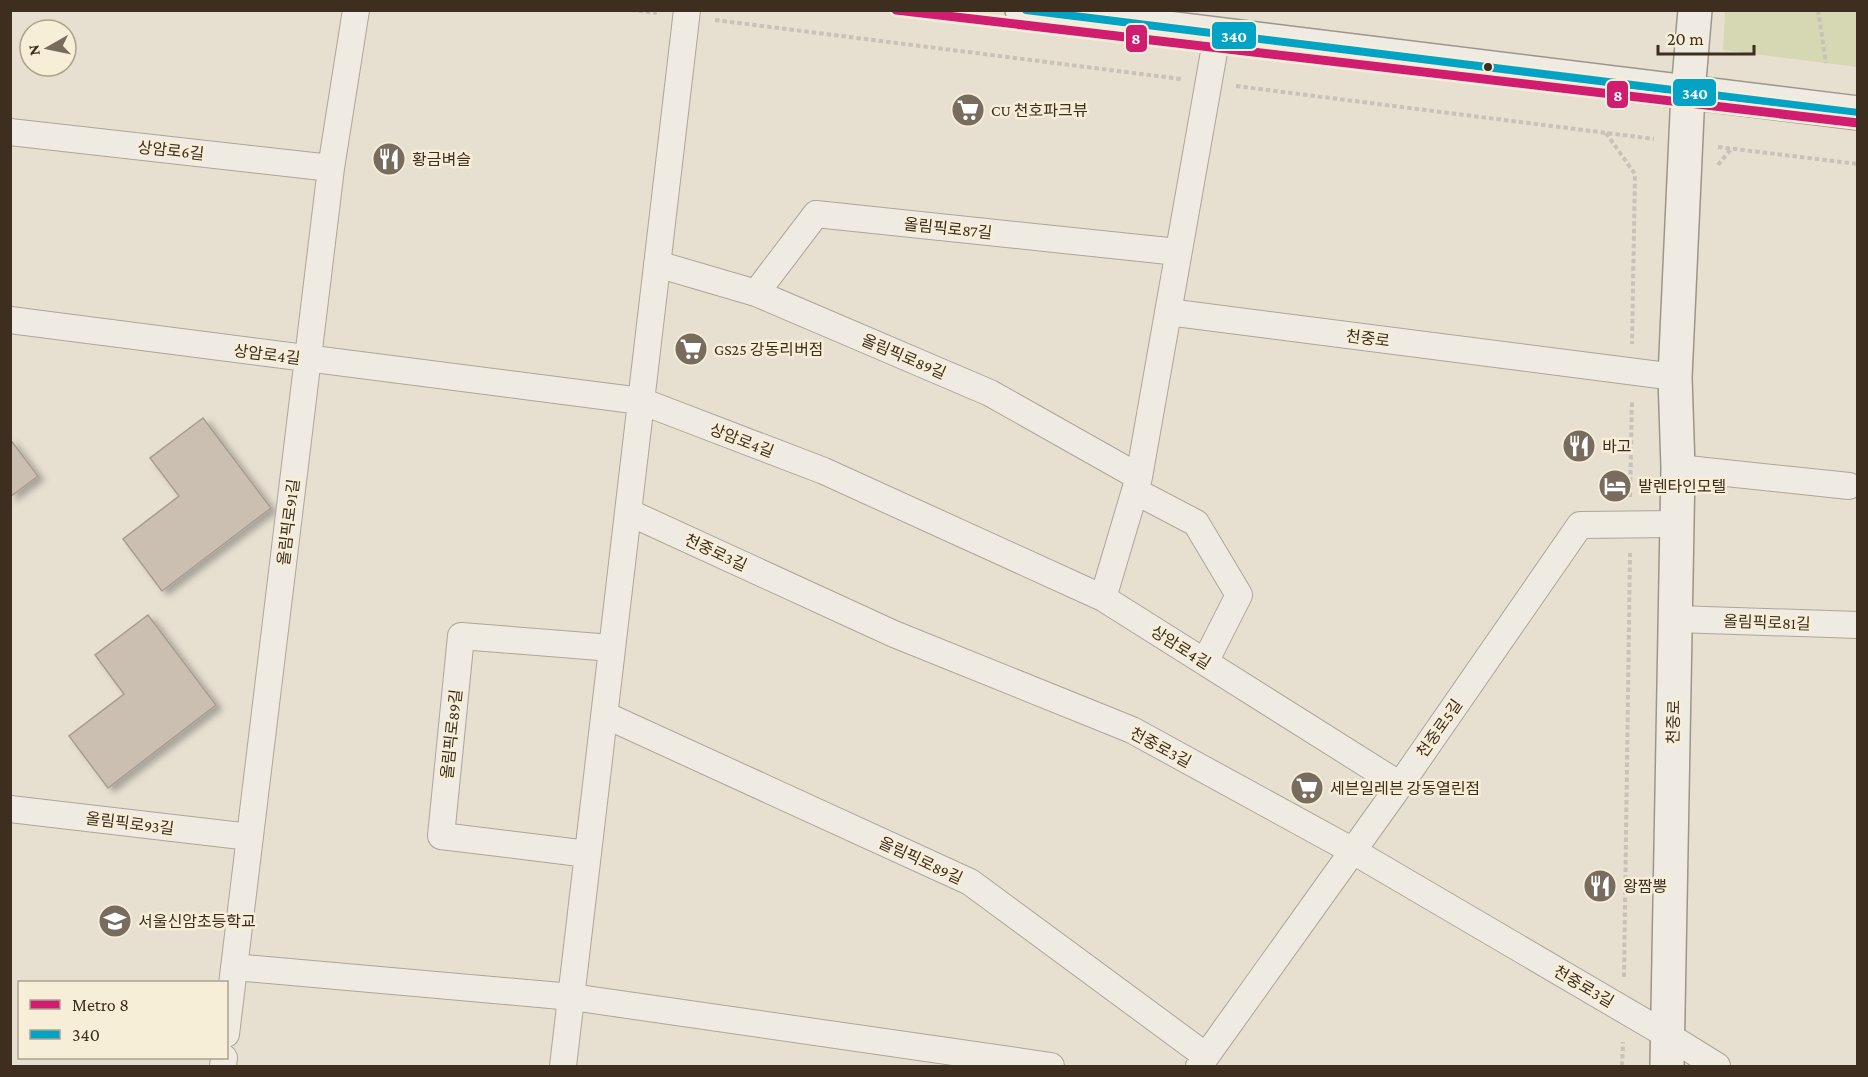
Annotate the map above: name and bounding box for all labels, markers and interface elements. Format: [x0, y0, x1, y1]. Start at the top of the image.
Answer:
north arrow [18, 18, 78, 78]
scale bar [1658, 18, 1754, 56]
line badge: 340 [1211, 21, 1257, 50]
line badge: 8 [1125, 24, 1148, 53]
text: 340 [1221, 28, 1247, 45]
text: 20 m [1667, 29, 1704, 49]
text: 8 [1131, 30, 1141, 47]
text: N [24, 43, 43, 57]
unlabelled marker [1482, 61, 1494, 73]
line badge: 340 [1672, 78, 1717, 107]
line badge: 8 [1606, 80, 1629, 109]
text: 340 [1682, 85, 1708, 102]
text: 8 [1613, 87, 1623, 104]
supermarket icon: CU 천호파크뷰 [950, 92, 986, 128]
place label: CU 천호파크뷰 [991, 102, 1088, 119]
street label: 상암로6길 [137, 139, 205, 162]
restaurant icon: 황금벼슬 [371, 141, 407, 177]
place label: 황금벼슬 [412, 151, 471, 168]
street label: 올림픽로87길 [903, 215, 993, 242]
street label: 천중로 [1345, 327, 1391, 350]
supermarket icon: GS25 강동리버점 [673, 331, 709, 367]
street label: 올림픽로89길 [859, 331, 949, 382]
place label: GS25 강동리버점 [714, 341, 823, 358]
street label: 상암로4길 [233, 342, 301, 367]
street label: 상암로4길 [707, 421, 776, 460]
restaurant icon: 바고 [1561, 428, 1597, 464]
place label: 바고 [1602, 438, 1631, 455]
hotel icon: 발렌타인모텔 [1597, 468, 1633, 504]
street label: 올림픽로91길 [275, 478, 302, 566]
place label: 발렌타인모텔 [1638, 478, 1726, 495]
street label: 천중로3길 [682, 531, 750, 574]
street label: 올림픽로81길 [1723, 612, 1811, 633]
street label: 상암로4길 [1148, 622, 1214, 672]
street label: 올림픽로89길 [438, 688, 465, 780]
street label: 천중로5길 [1413, 696, 1465, 760]
street label: 천중로 [1665, 700, 1682, 744]
street label: 천중로3길 [1127, 724, 1194, 771]
supermarket icon: 세븐일레븐 강동열린점 [1289, 770, 1325, 806]
place label: 세븐일레븐 강동열린점 [1330, 780, 1480, 797]
street label: 올림픽로93길 [85, 810, 175, 837]
street label: 올림픽로89길 [876, 834, 965, 887]
restaurant icon: 왕짬뽕 [1582, 868, 1618, 904]
place label: 왕짬뽕 [1623, 878, 1667, 895]
school or university icon: 서울신암초등학교 [97, 903, 133, 939]
place label: 서울신암초등학교 [138, 913, 256, 930]
street label: 천중로3길 [1551, 962, 1617, 1010]
legend [18, 981, 228, 1059]
text: Metro 8 [72, 995, 129, 1015]
text: 340 [72, 1025, 100, 1045]

